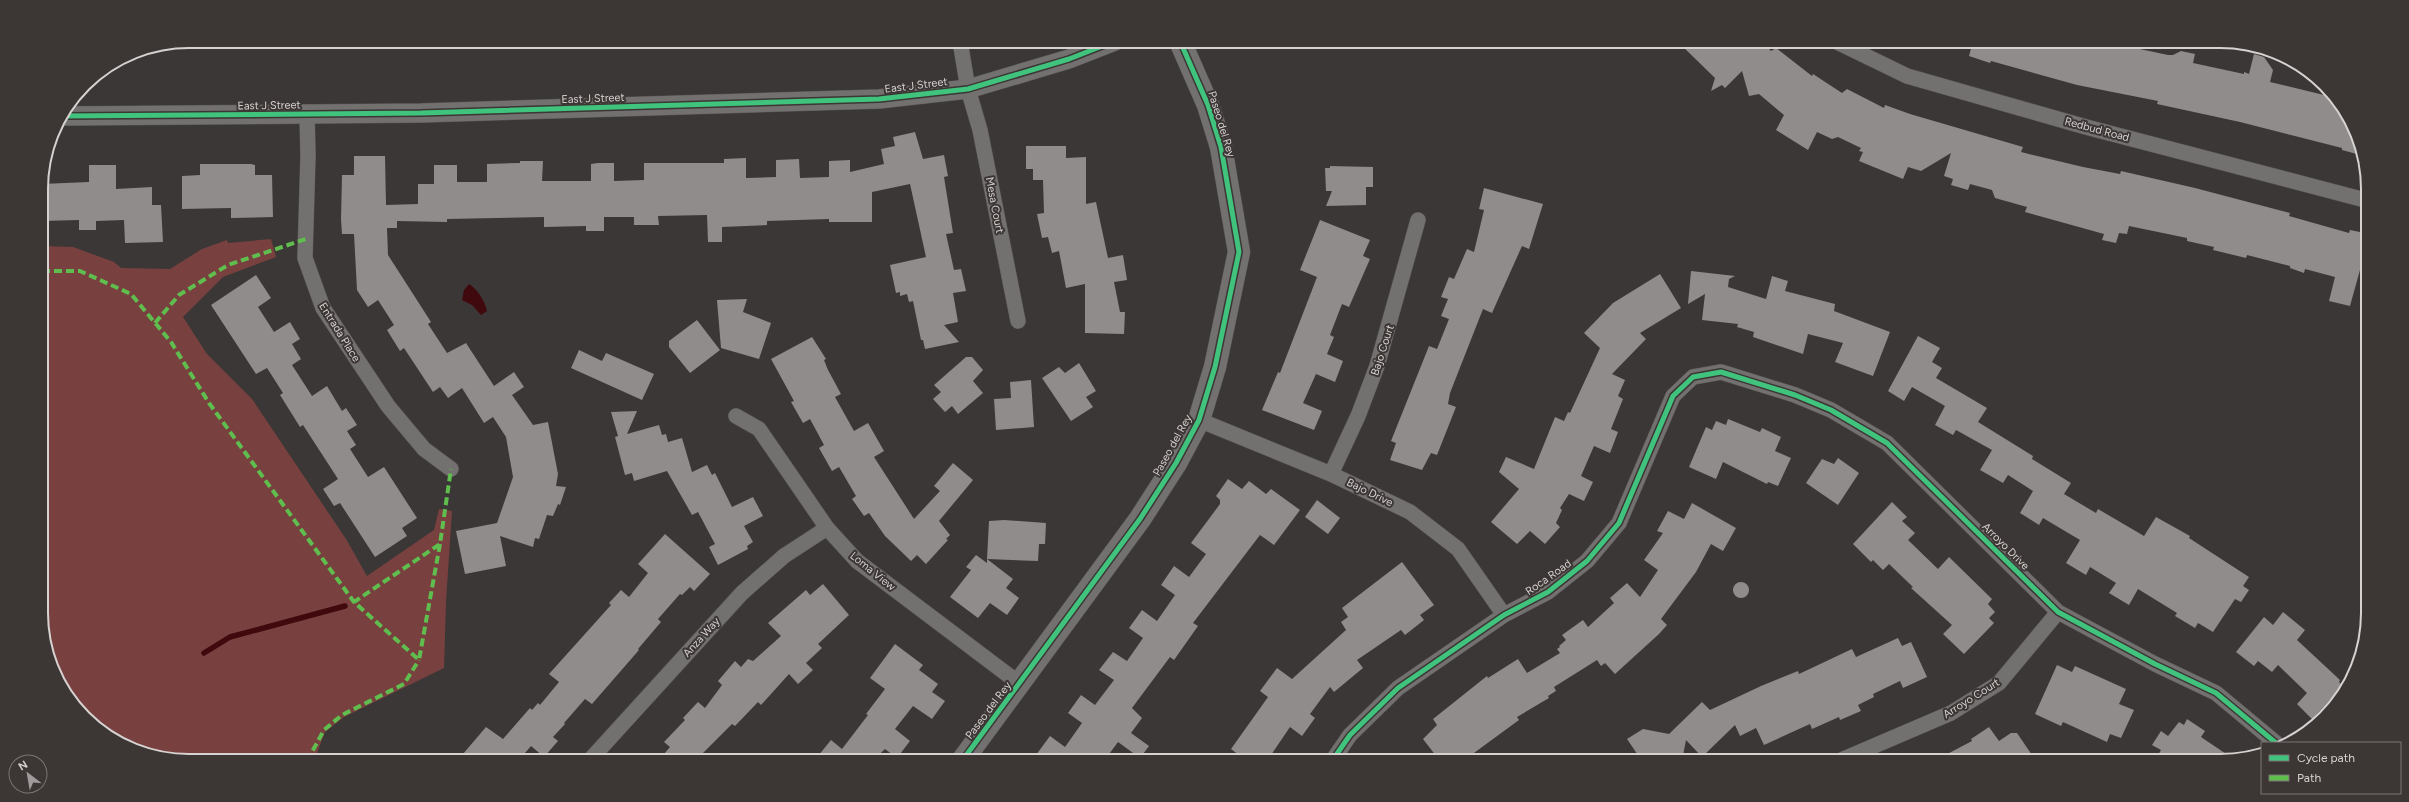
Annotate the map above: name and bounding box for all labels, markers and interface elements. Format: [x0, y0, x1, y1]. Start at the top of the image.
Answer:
street label: East J Street [884, 75, 948, 96]
street label: Paseo del Rey [1205, 90, 1238, 159]
street label: East J Street [561, 91, 625, 106]
street label: East J Street [237, 98, 301, 113]
street label: Redbud Road [2063, 115, 2131, 144]
street label: Mesa Court [983, 176, 1006, 234]
street label: Entrada Place [316, 300, 363, 364]
street label: Bajo Court [1368, 323, 1397, 377]
street label: Paseo del Rey [1150, 412, 1195, 478]
street label: Bajo Drive [1345, 476, 1395, 509]
street label: Arroyo Drive [1979, 520, 2032, 573]
street label: Loma View [847, 549, 898, 594]
street label: Roca Road [1523, 557, 1574, 598]
street label: Anza Way [680, 615, 723, 660]
street label: Arroyo Court [1941, 676, 2002, 721]
street label: Paseo del Rey [963, 679, 1014, 741]
legend [2261, 742, 2401, 794]
text: Cycle path [2297, 751, 2355, 765]
north arrow [8, 754, 48, 794]
text: N [16, 758, 30, 774]
text: Path [2297, 771, 2321, 785]

